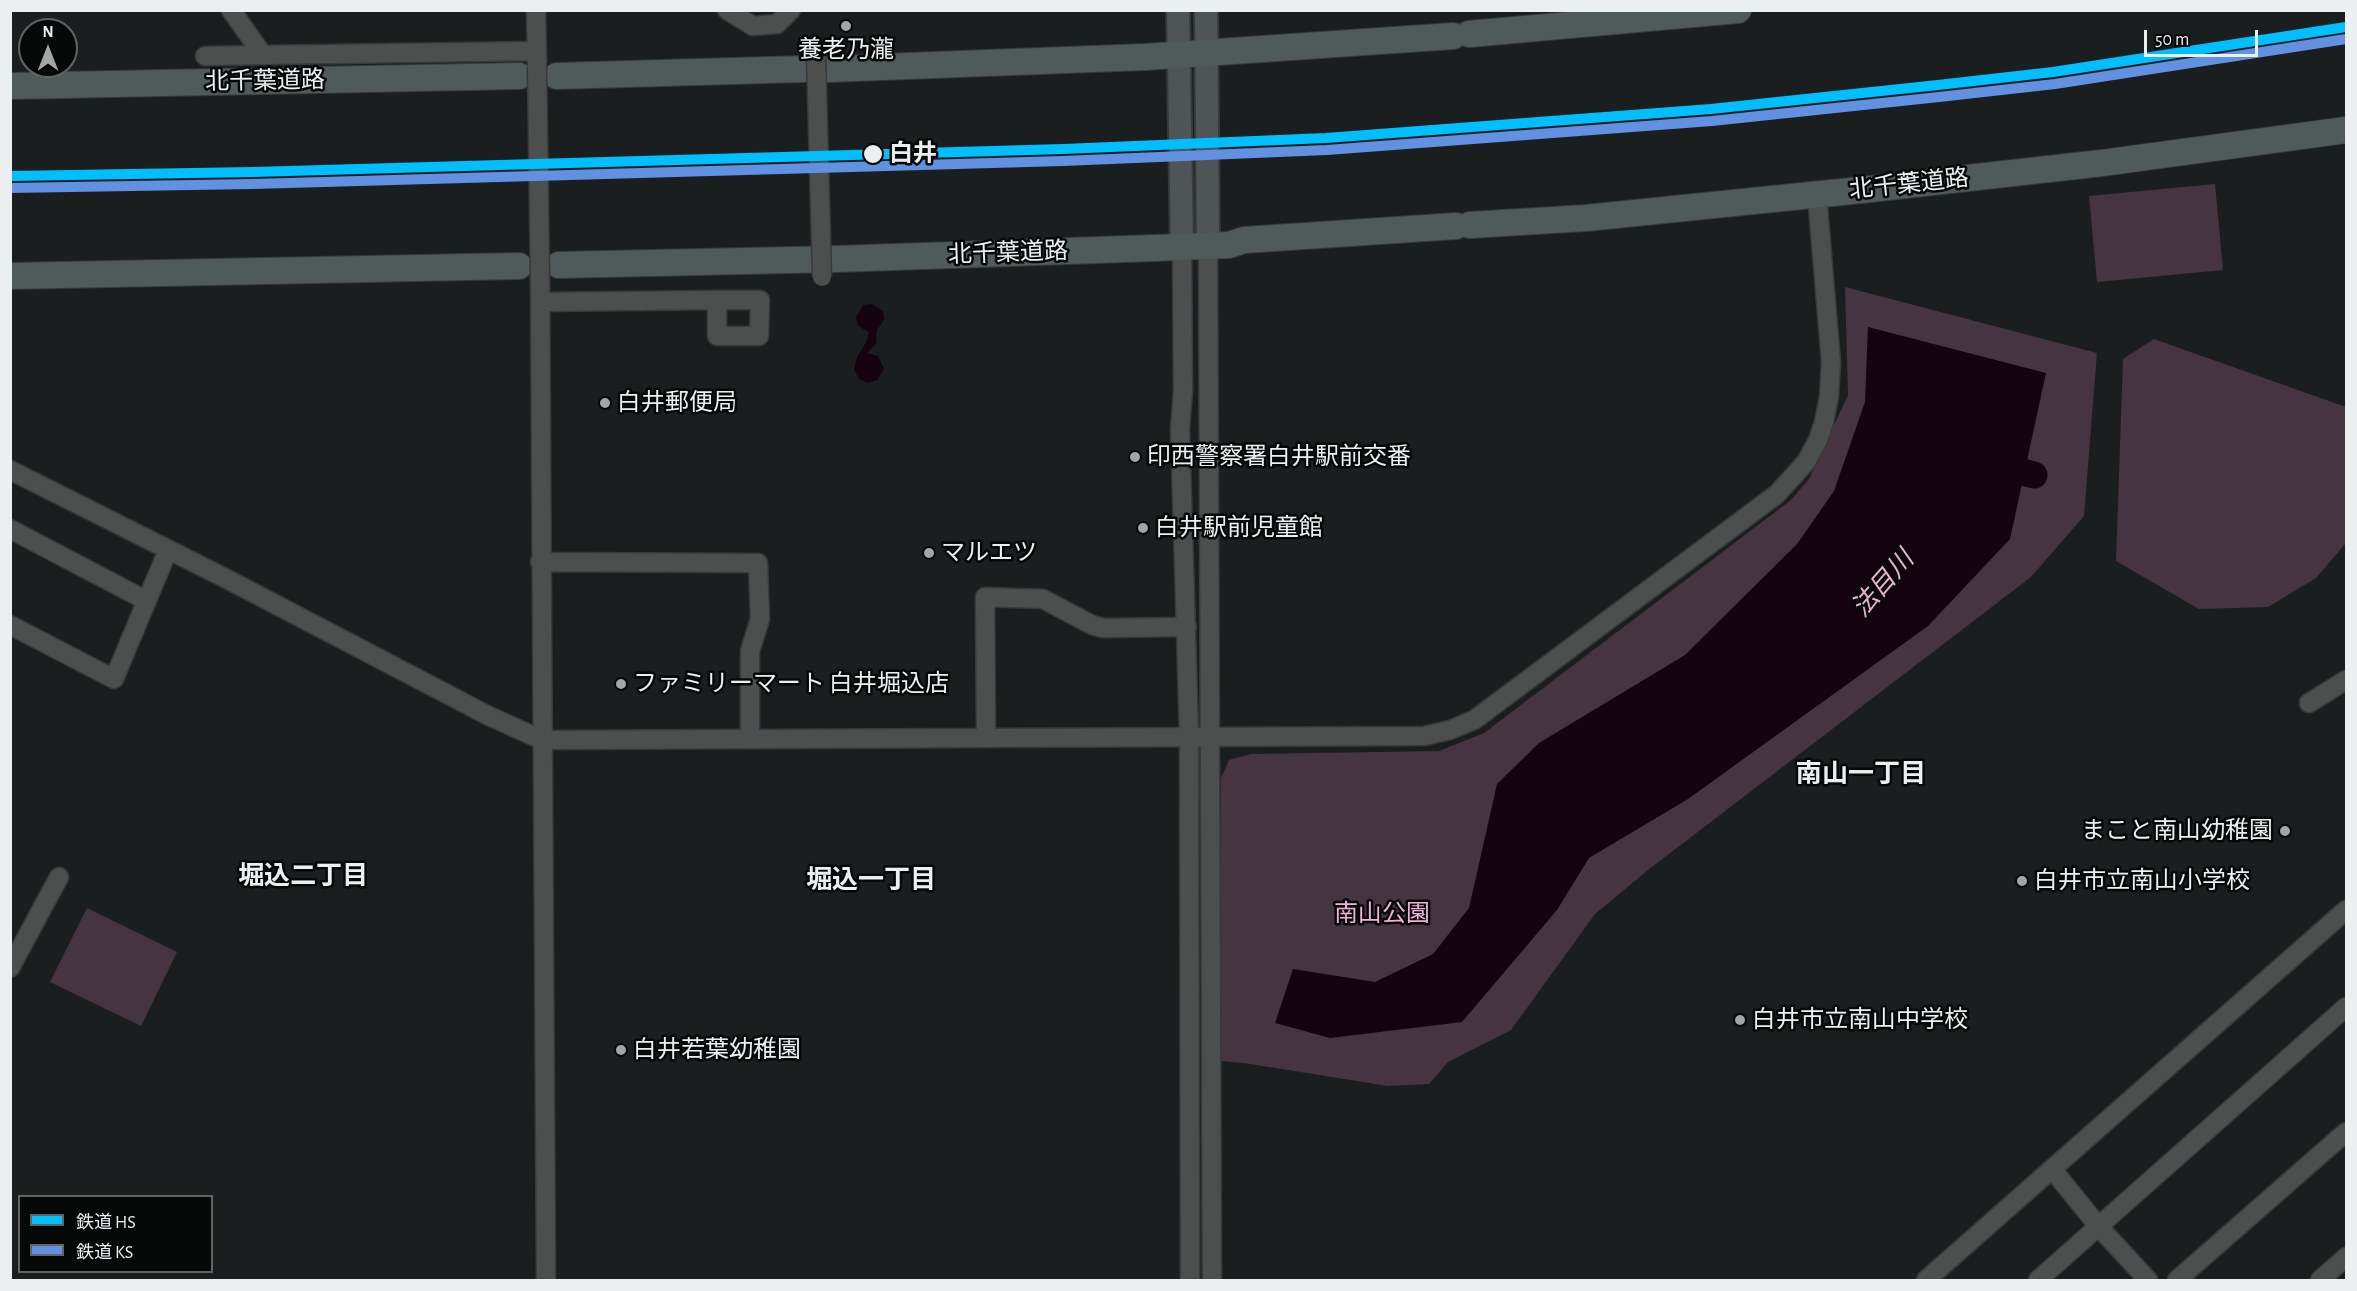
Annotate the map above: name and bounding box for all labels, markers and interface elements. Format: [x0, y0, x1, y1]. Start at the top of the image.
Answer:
north arrow [18, 18, 78, 78]
scale bar [2147, 18, 2261, 56]
marker: 養老乃瀧 [839, 19, 853, 33]
text: N [42, 24, 54, 40]
text: 50 m [2155, 31, 2189, 49]
place label: 養老乃瀧 [798, 36, 894, 64]
street label: 北千葉道路 [205, 66, 325, 96]
place label: 白井 [889, 140, 937, 168]
marker: 白井 [862, 143, 884, 165]
street label: 北千葉道路 [1848, 163, 1970, 205]
street label: 北千葉道路 [948, 237, 1068, 269]
place label: 白井郵便局 [617, 389, 737, 417]
marker: 白井郵便局 [598, 396, 612, 410]
place label: 印西警察署白井駅前交番 [1147, 443, 1411, 471]
marker: 印西警察署白井駅前交番 [1128, 450, 1142, 464]
place label: 白井駅前児童館 [1155, 514, 1323, 542]
marker: 白井駅前児童館 [1136, 521, 1150, 535]
place label: マルエツ [941, 539, 1037, 567]
water label: 法目川 [1846, 544, 1920, 624]
marker: マルエツ [922, 546, 936, 560]
place label: ファミリーマート 白井堀込店 [633, 670, 949, 698]
marker: ファミリーマート 白井堀込店 [614, 677, 628, 691]
district label: 南山一丁目 [1796, 758, 1926, 790]
place label: まこと南山幼稚園 [2081, 817, 2273, 845]
marker: まこと南山幼稚園 [2278, 824, 2292, 838]
district label: 堀込二丁目 [238, 860, 368, 892]
district label: 堀込一丁目 [806, 864, 936, 896]
place label: 白井市立南山小学校 [2034, 867, 2250, 895]
marker: 白井市立南山小学校 [2015, 874, 2029, 888]
park label: 南山公園 [1334, 900, 1430, 928]
place label: 白井市立南山中学校 [1752, 1006, 1968, 1034]
marker: 白井市立南山中学校 [1733, 1013, 1747, 1027]
place label: 白井若葉幼稚園 [633, 1036, 801, 1064]
marker: 白井若葉幼稚園 [614, 1043, 628, 1057]
legend [18, 1195, 213, 1273]
text: 鉄道 HS [76, 1214, 136, 1232]
text: 鉄道 KS [76, 1244, 133, 1262]

